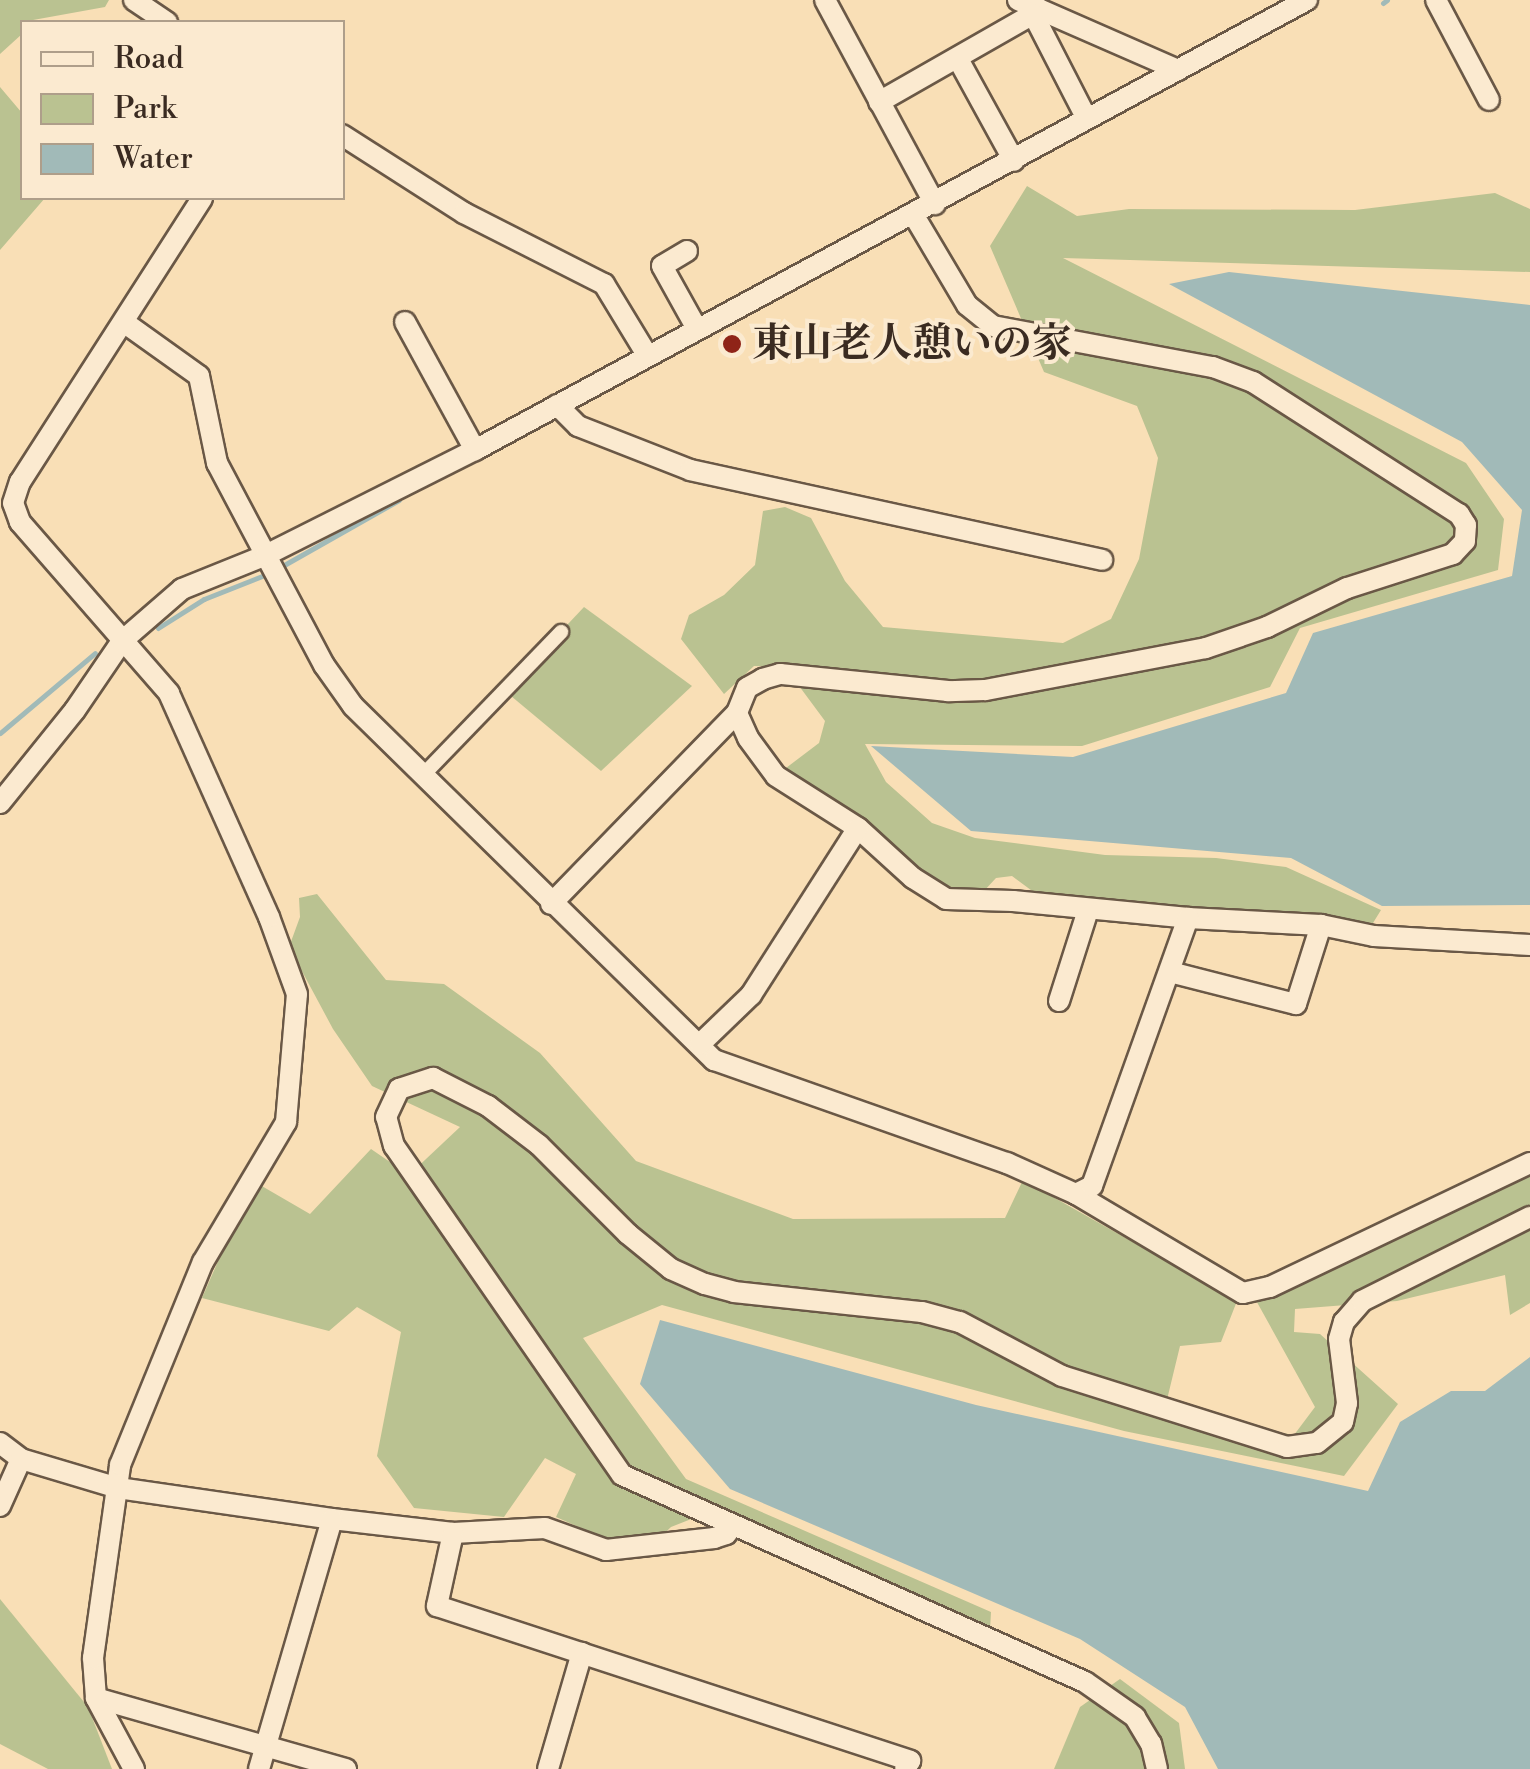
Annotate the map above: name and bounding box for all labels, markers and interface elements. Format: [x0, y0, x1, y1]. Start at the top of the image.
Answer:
legend [20, 20, 345, 200]
text: Road [114, 40, 184, 78]
text: Park [114, 90, 176, 128]
text: Water [114, 140, 193, 178]
place label: 東山老人憩いの家 [752, 320, 1072, 368]
marker: 東山老人憩いの家 [721, 333, 743, 355]

